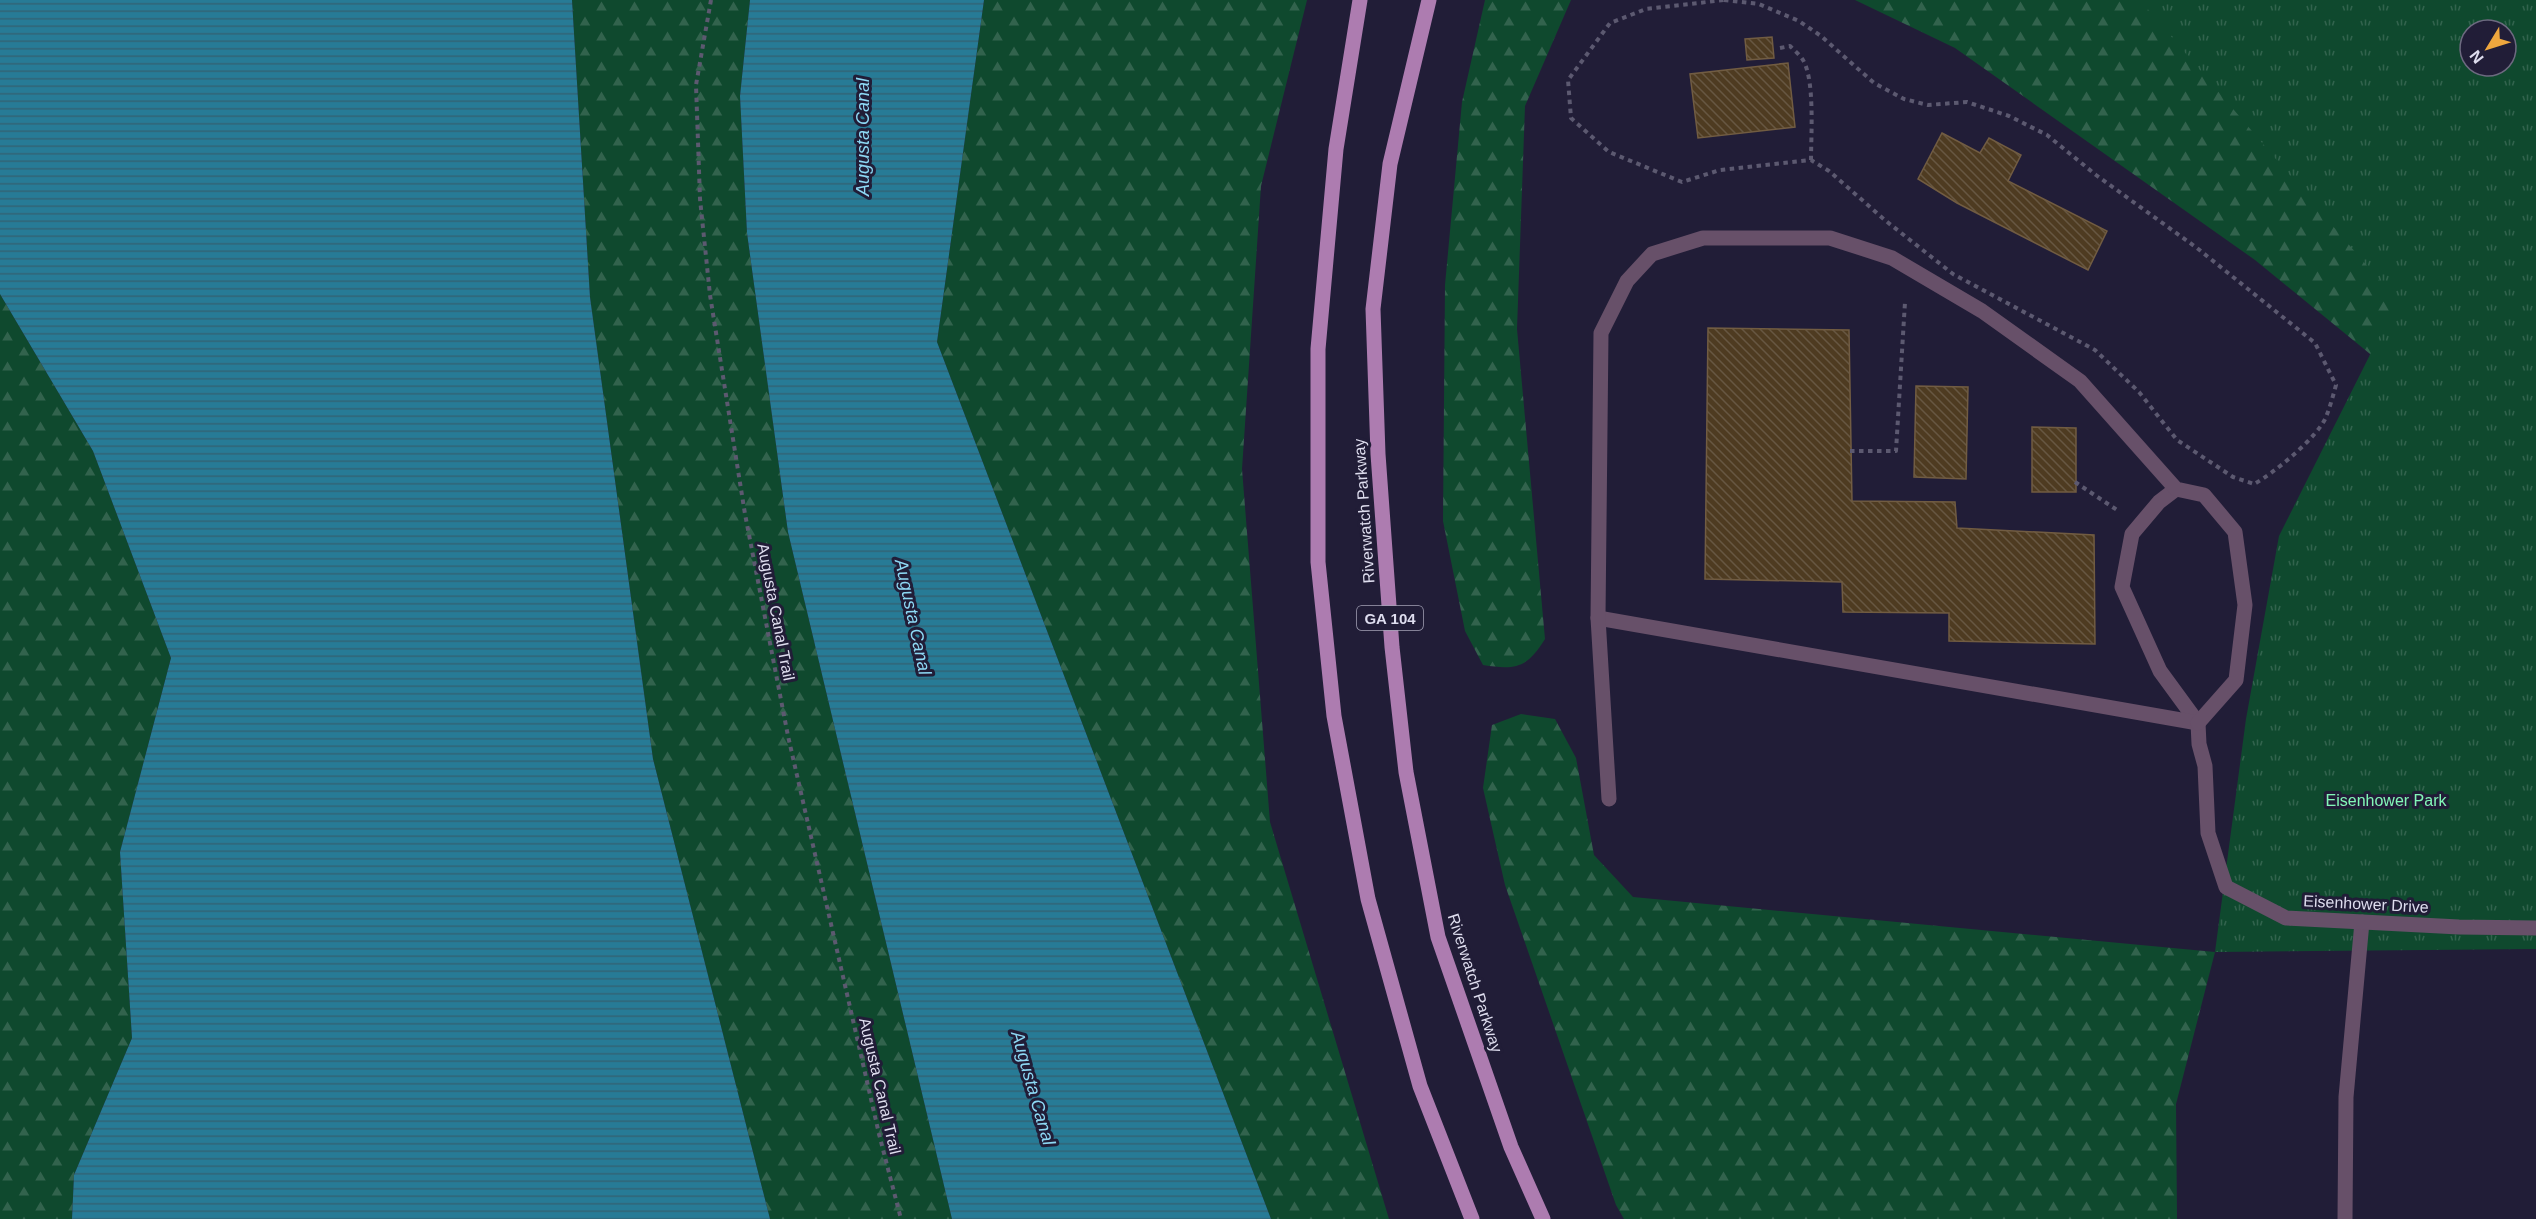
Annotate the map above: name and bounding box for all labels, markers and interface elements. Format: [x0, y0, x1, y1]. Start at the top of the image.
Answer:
north arrow [2458, 18, 2518, 78]
text: N [2466, 47, 2487, 67]
water label: Augusta Canal [853, 77, 873, 197]
street label: Riverwatch Parkway [1350, 438, 1378, 584]
street label: Augusta Canal Trail [754, 542, 798, 682]
water label: Augusta Canal [891, 556, 935, 678]
road number: GA 104 [1357, 606, 1423, 630]
park label: Eisenhower Park [2326, 792, 2447, 809]
street label: Eisenhower Drive [2303, 892, 2429, 916]
street label: Riverwatch Parkway [1445, 911, 1505, 1055]
street label: Augusta Canal Trail [856, 1016, 904, 1156]
water label: Augusta Canal [1007, 1028, 1059, 1148]

